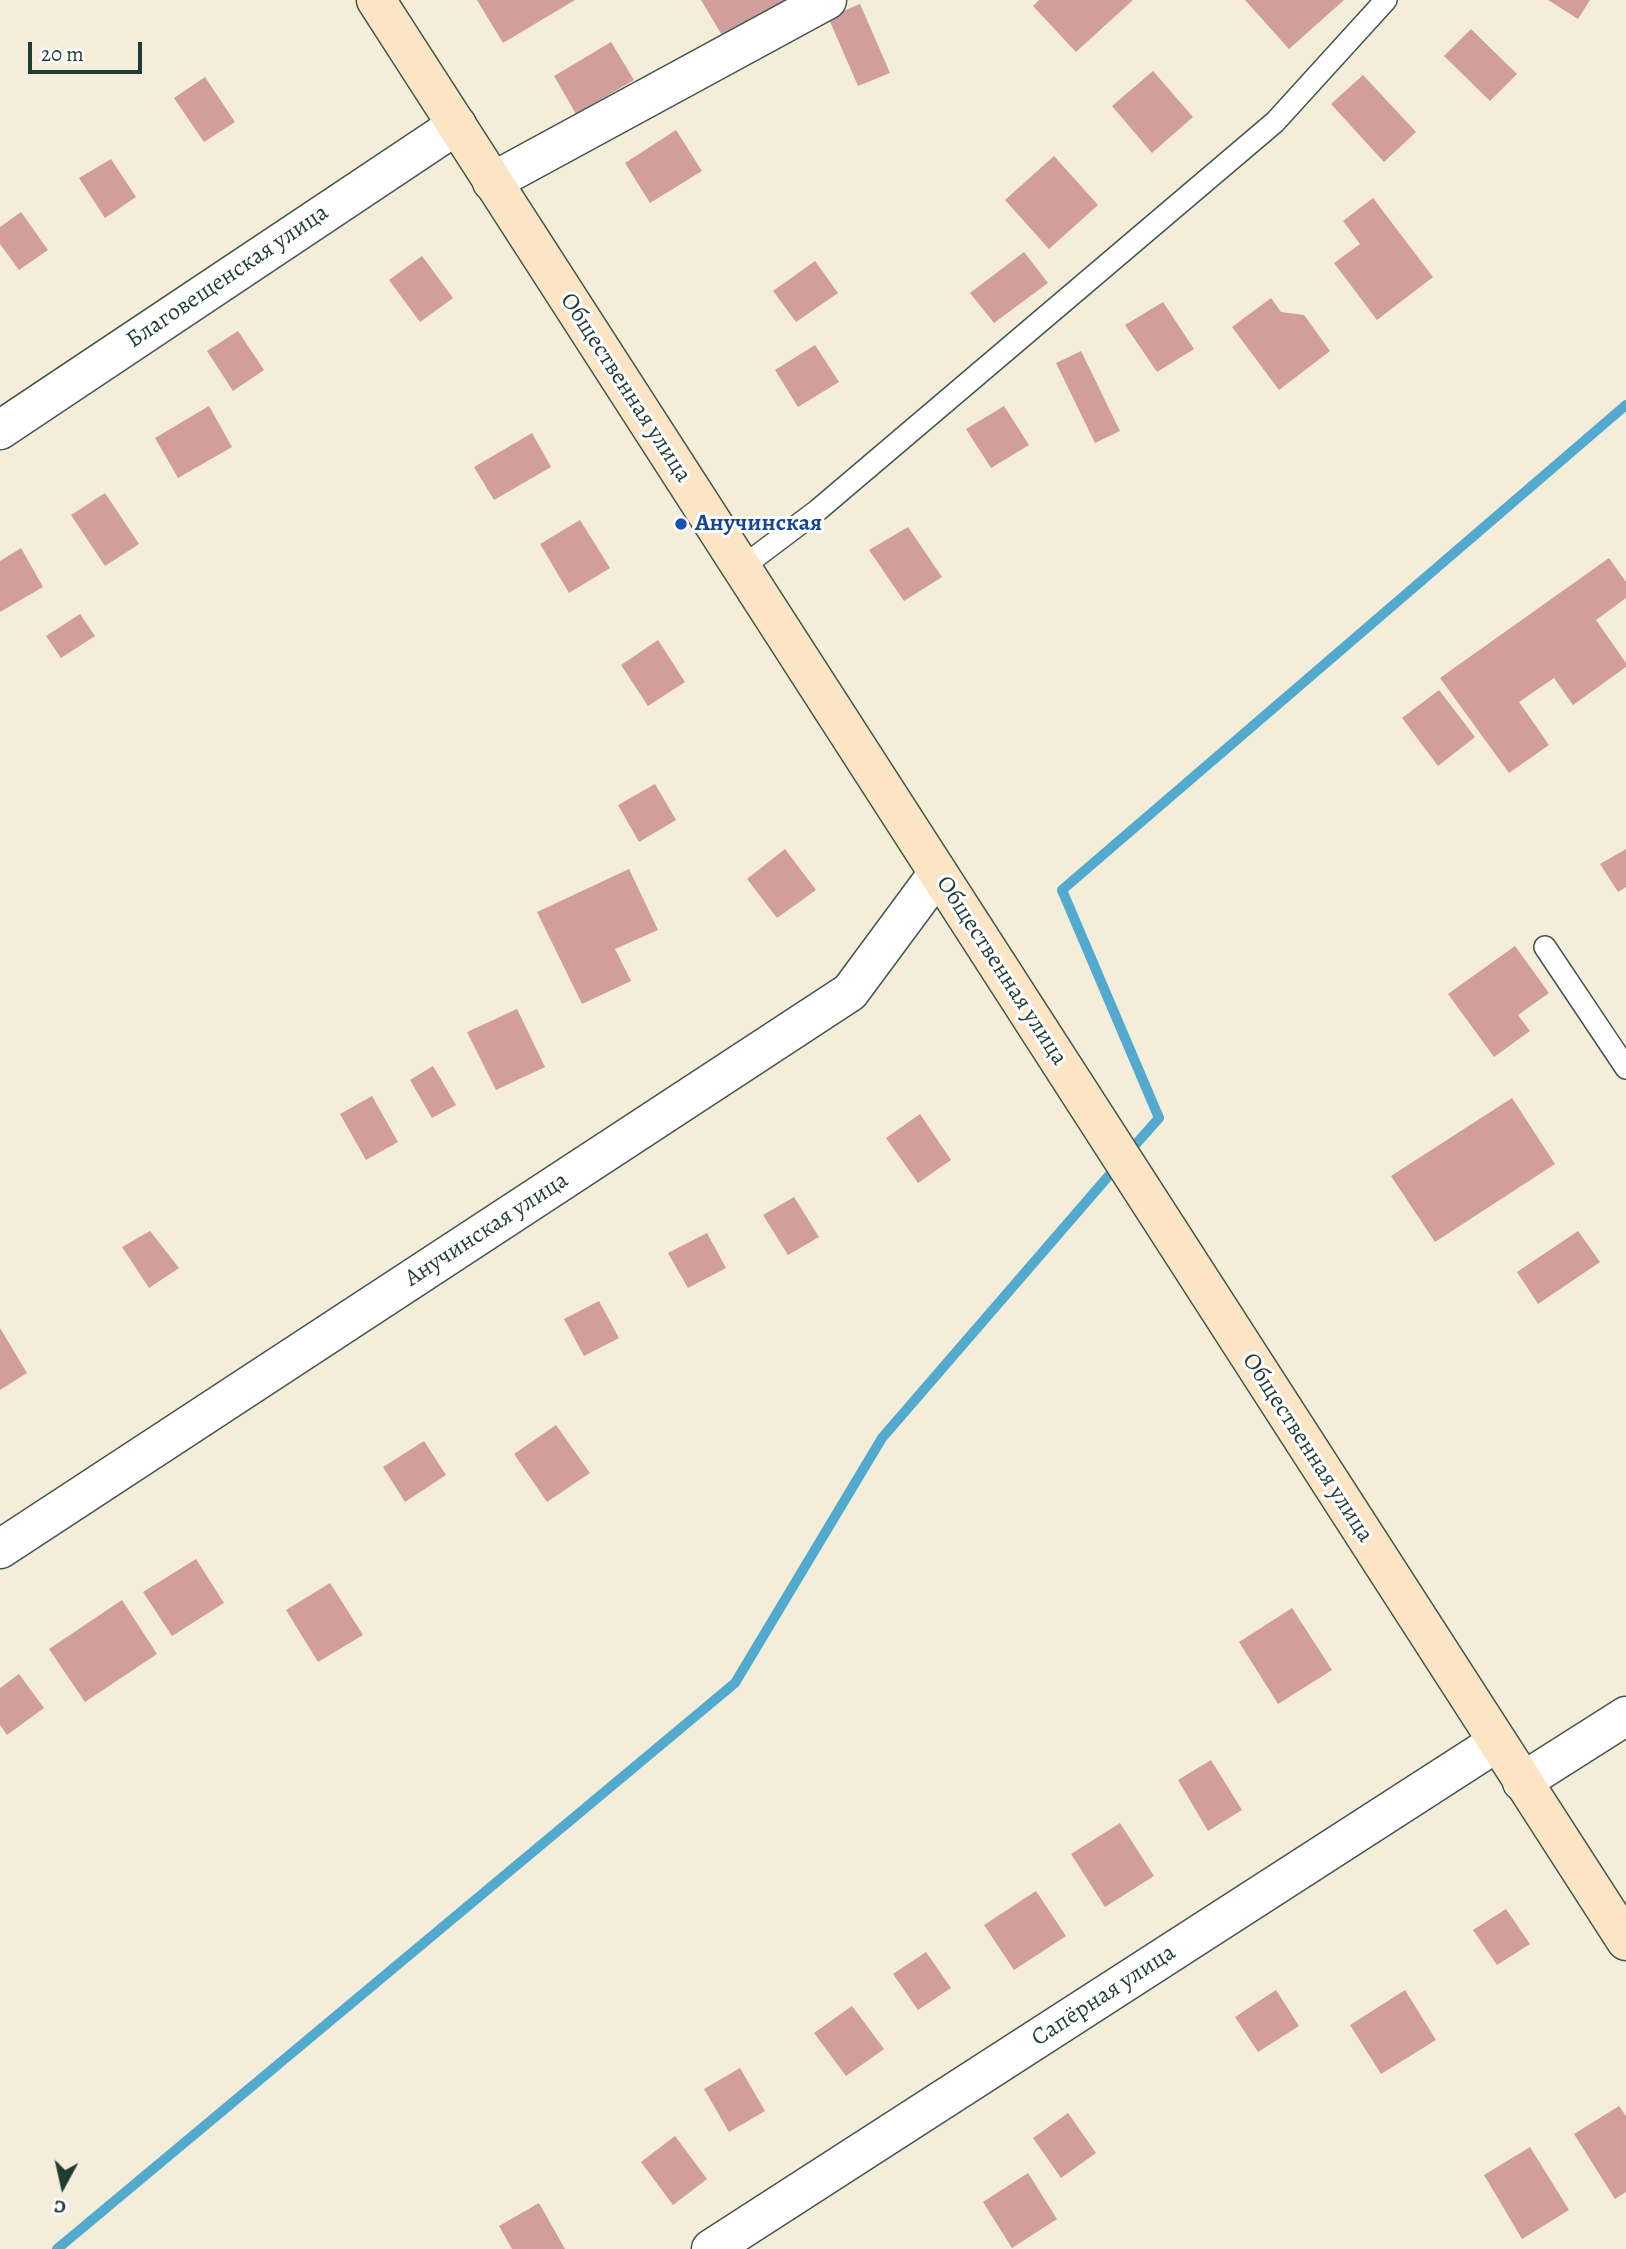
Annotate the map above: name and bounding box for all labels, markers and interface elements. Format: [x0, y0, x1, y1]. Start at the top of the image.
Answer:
scale bar [32, 28, 145, 72]
text: 20 m [41, 40, 84, 68]
street label: Благовещенская улица [122, 199, 334, 355]
street label: Общественная улица [553, 288, 697, 488]
place label: Анучинская [695, 510, 822, 538]
marker: Анучинская [673, 516, 689, 532]
street label: Общественная улица [929, 871, 1073, 1071]
street label: Анучинская улица [400, 1166, 574, 1294]
street label: Общественная улица [1235, 1348, 1379, 1548]
street label: Сапёрная улица [1027, 1939, 1181, 2053]
north arrow [28, 2151, 98, 2221]
text: С [52, 2193, 68, 2220]

